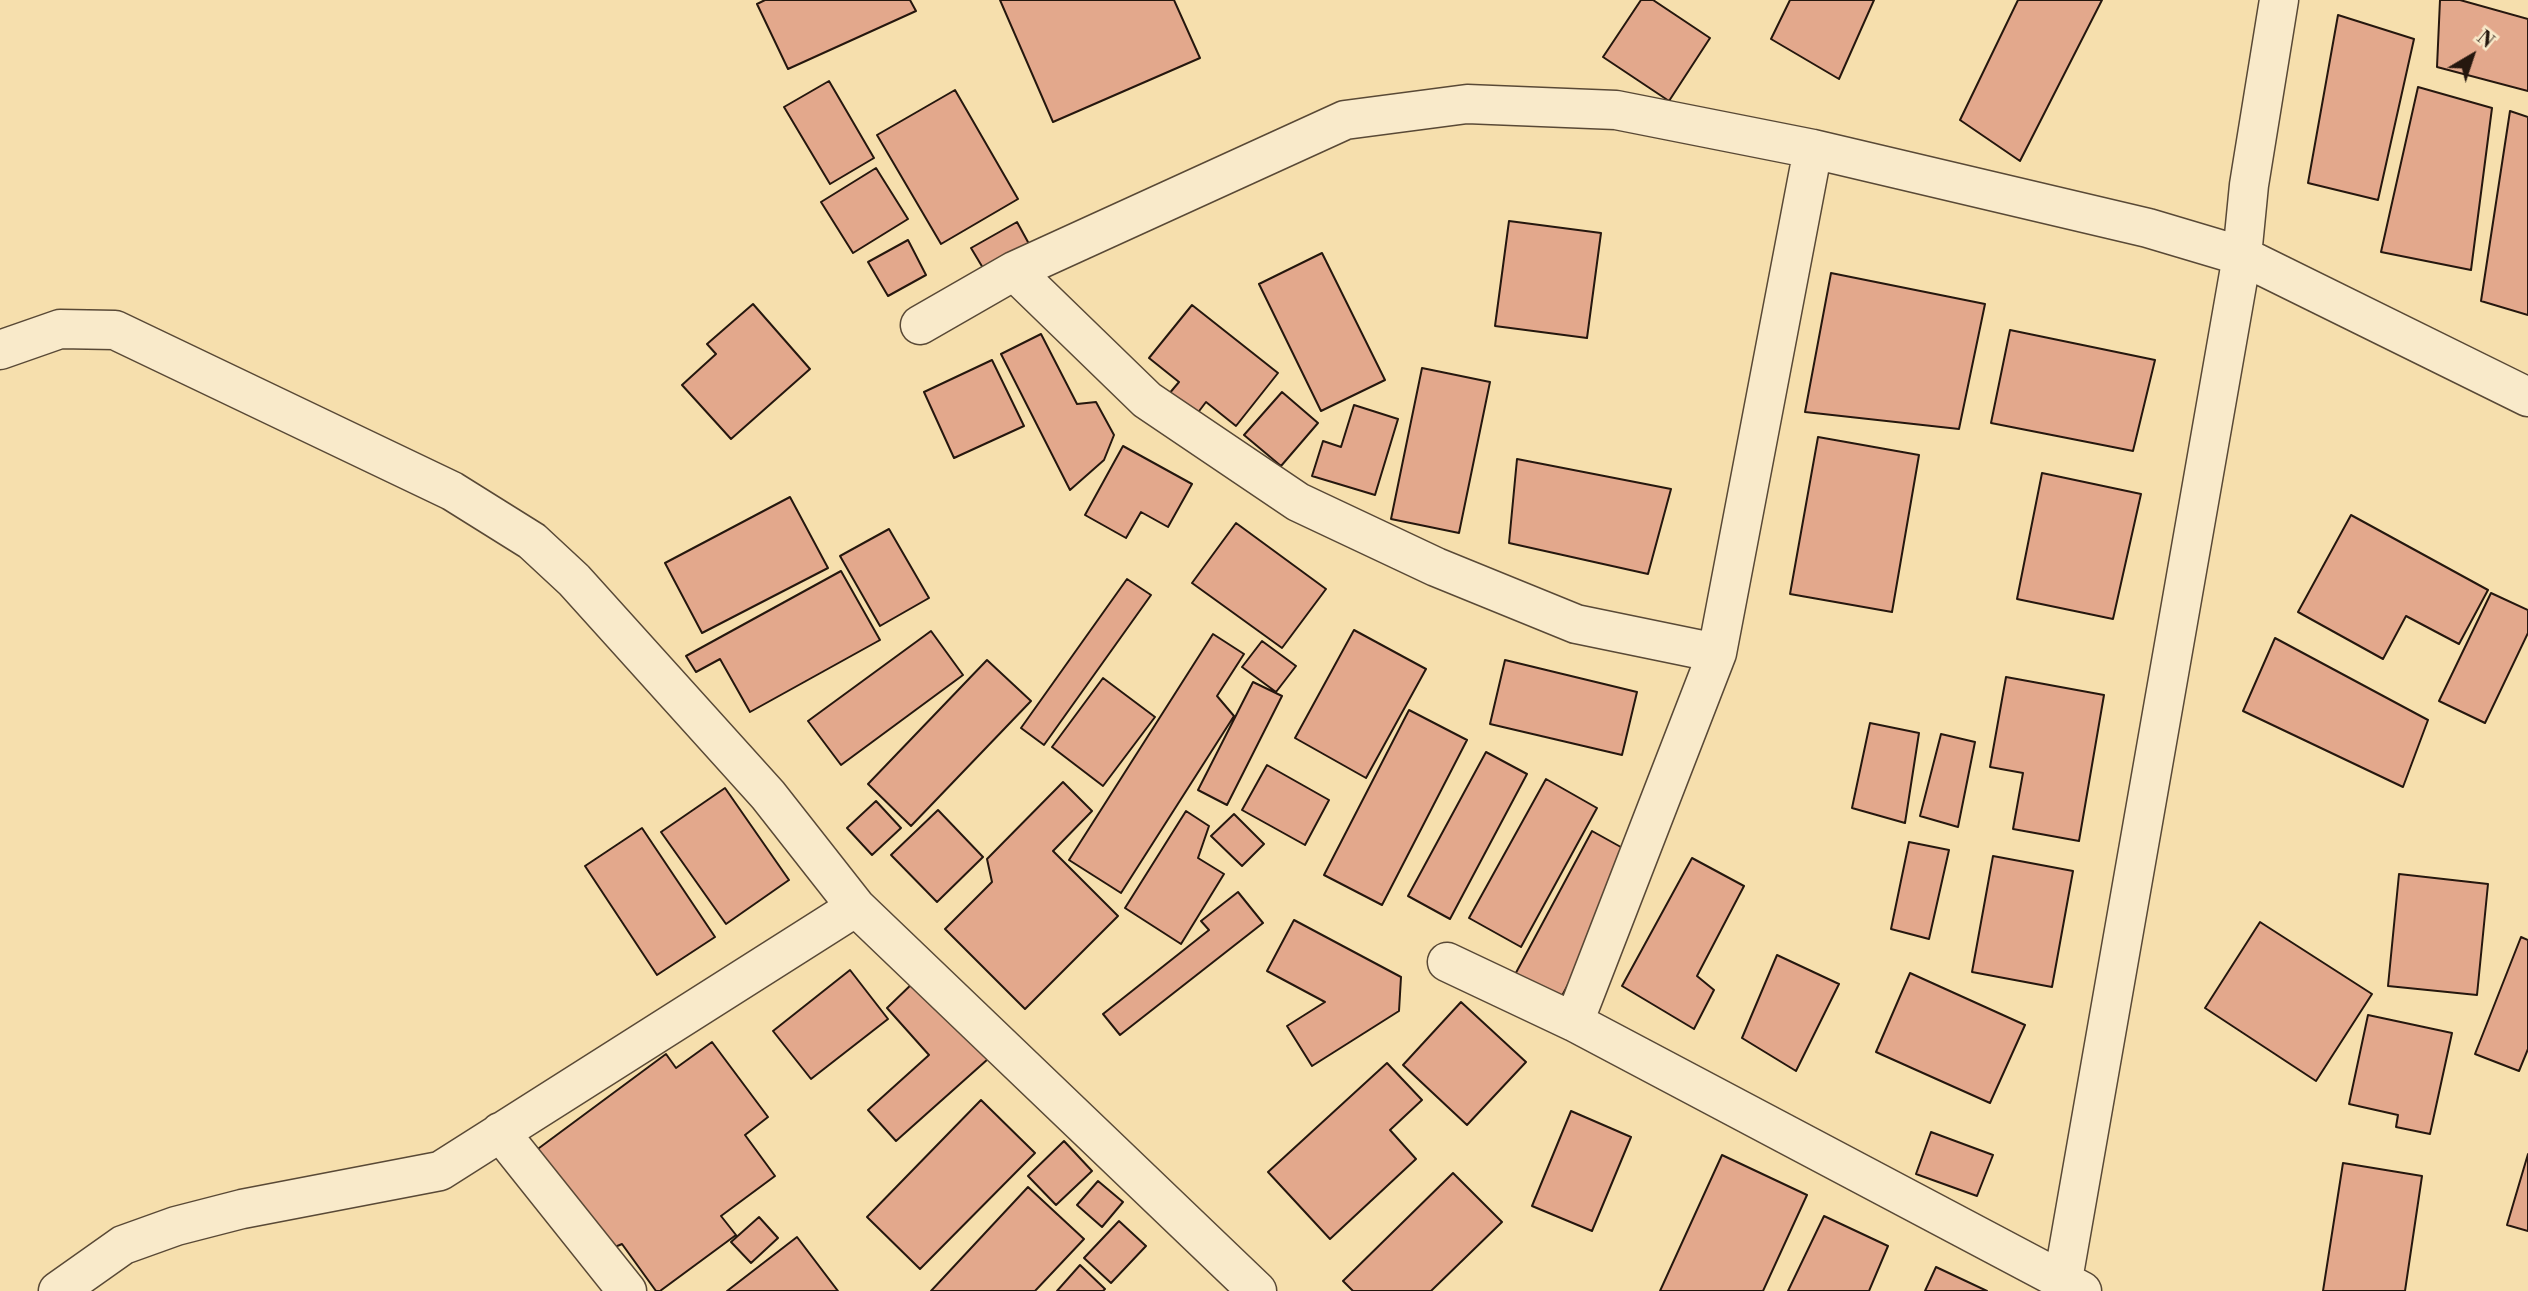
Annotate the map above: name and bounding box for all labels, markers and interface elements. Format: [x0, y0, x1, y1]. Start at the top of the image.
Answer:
north arrow [2437, 21, 2507, 91]
text: N [2472, 26, 2499, 54]

